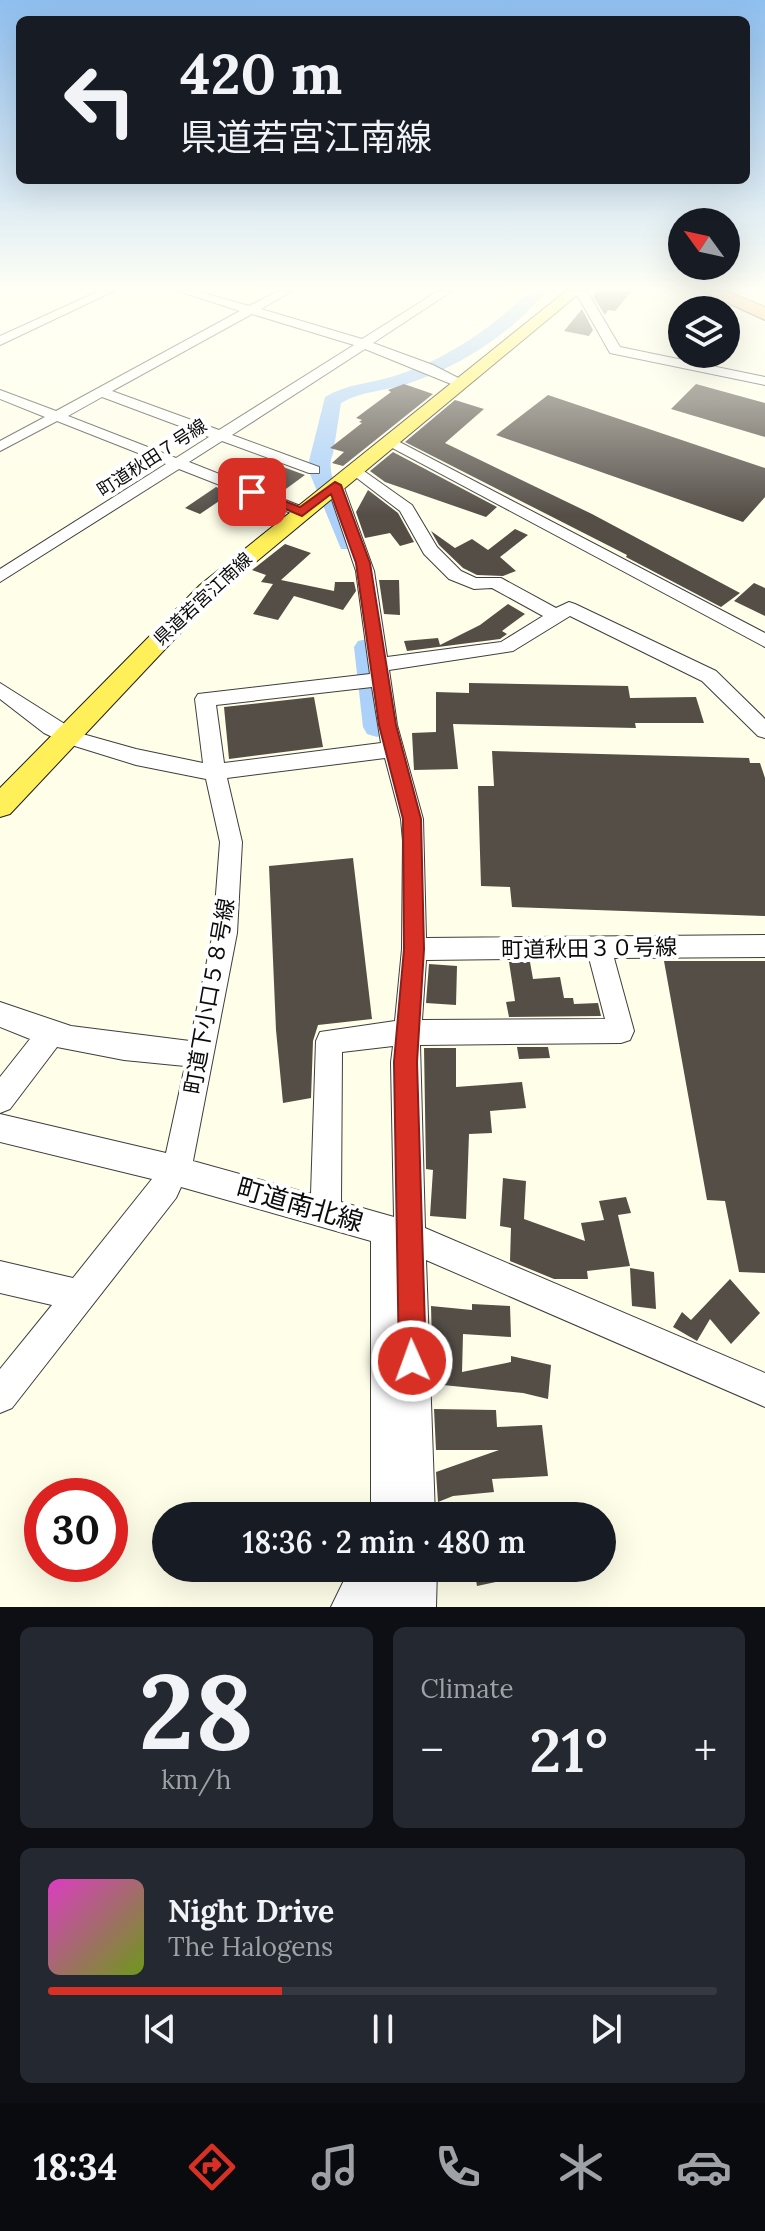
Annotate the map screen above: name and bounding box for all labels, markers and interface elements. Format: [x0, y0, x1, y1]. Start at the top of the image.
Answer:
text: 420 m [180, 38, 342, 109]
icon: left [48, 48, 152, 152]
text: 県道若宮江南線 [180, 114, 432, 160]
north arrow [668, 208, 740, 280]
map controls [668, 208, 740, 368]
button: layers [668, 296, 740, 368]
street label: 町道秋田７号線 [93, 414, 211, 502]
pin [218, 458, 286, 526]
icon: arrive [230, 470, 274, 514]
street label: 県道若宮江南線 [149, 547, 257, 650]
street label: 町道下小口５８号線 [178, 896, 240, 1096]
street label: 町道秋田３０号線 [501, 932, 677, 964]
street label: 町道南北線 [233, 1171, 367, 1238]
position arrow [370, 1319, 454, 1403]
speed limit sign: 30 [24, 1478, 128, 1582]
text: 18:36 · 2 min · 480 m [243, 1523, 526, 1561]
text: 28 [139, 1644, 254, 1777]
text: Climate [421, 1672, 514, 1705]
text: 21° [529, 1712, 608, 1788]
text: − [421, 1722, 444, 1778]
text: + [694, 1722, 717, 1778]
text: km/h [161, 1763, 231, 1796]
text: Night Drive [168, 1892, 334, 1930]
text: The Halogens [168, 1930, 333, 1963]
icon: previous [138, 2007, 182, 2051]
icon: pause [361, 2007, 405, 2051]
icon: next [584, 2007, 628, 2051]
icon: directions [184, 2139, 240, 2195]
icon: music [307, 2139, 363, 2195]
icon: phone [430, 2139, 486, 2195]
icon: climate [553, 2139, 609, 2195]
icon: car [676, 2139, 732, 2195]
text: 18:34 [33, 2144, 117, 2190]

